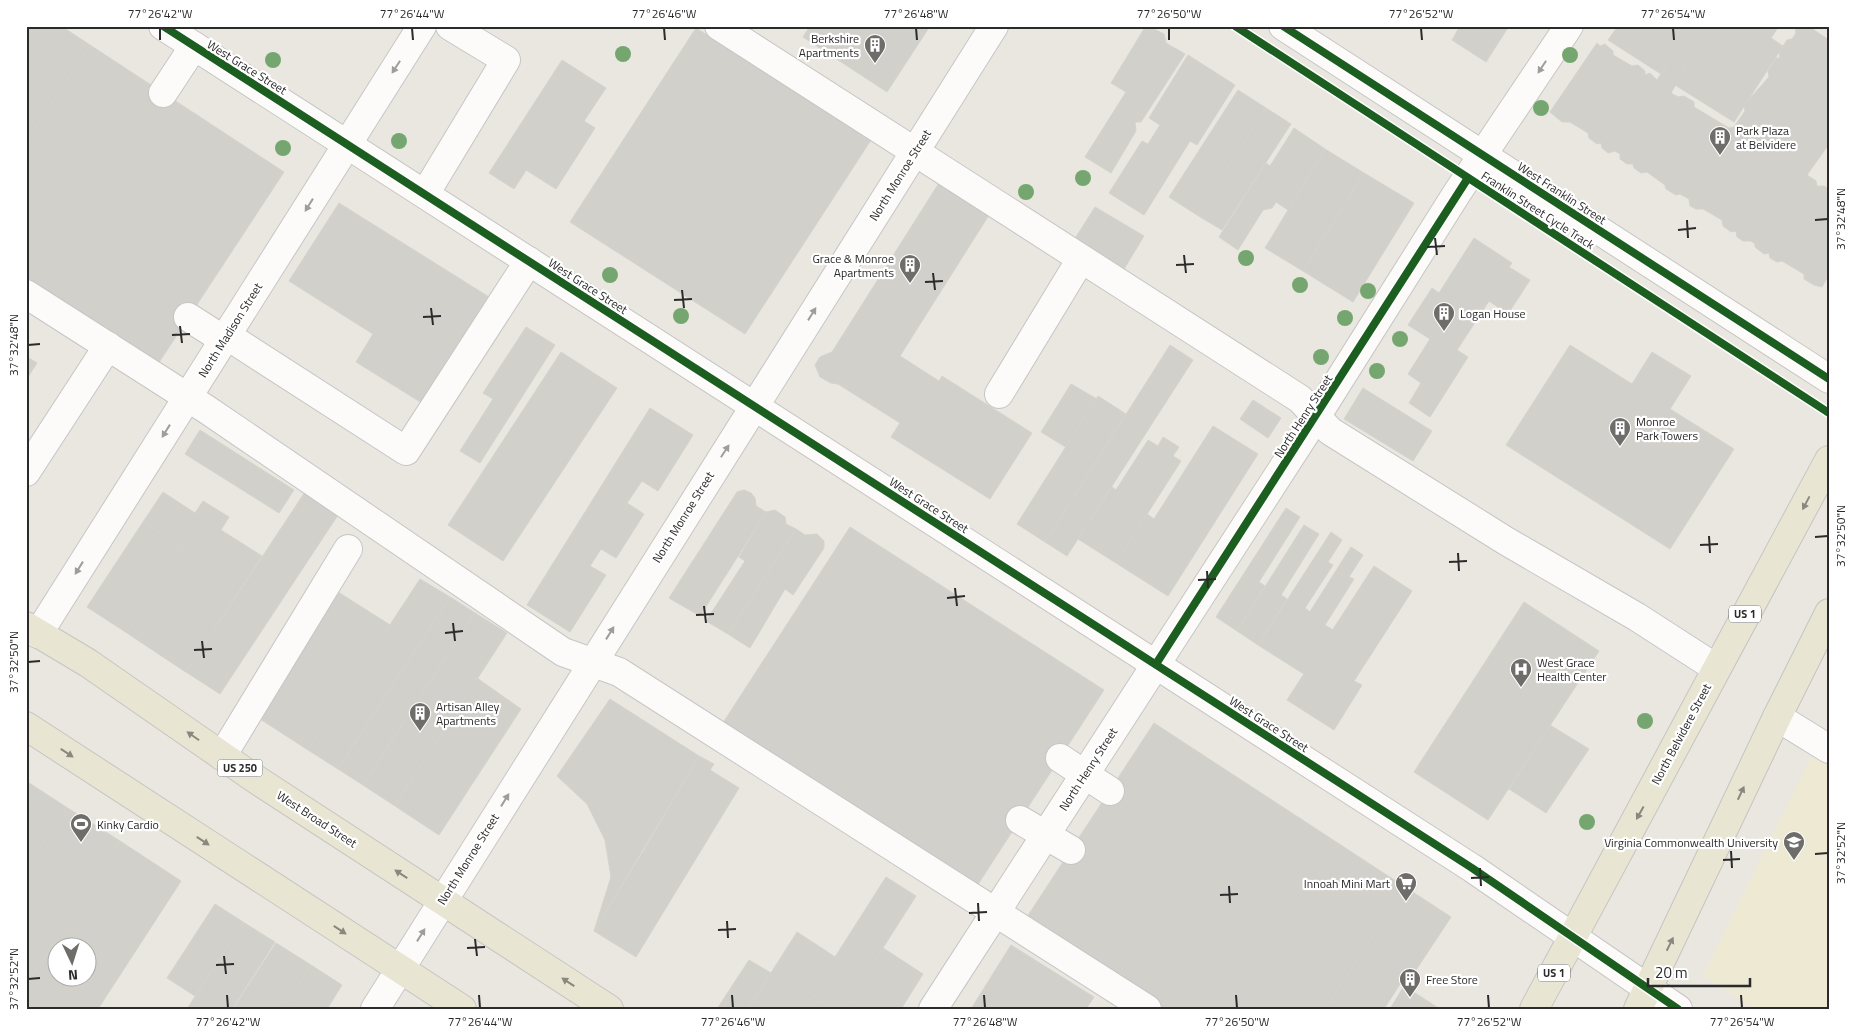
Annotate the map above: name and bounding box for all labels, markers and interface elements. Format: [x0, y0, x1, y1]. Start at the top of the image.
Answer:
text: 77°26'42"W [128, 4, 193, 23]
text: 77°26'44"W [380, 4, 445, 23]
text: 77°26'46"W [632, 4, 697, 23]
text: 77°26'48"W [884, 4, 949, 23]
text: 77°26'50"W [1137, 4, 1202, 23]
text: 77°26'52"W [1389, 4, 1454, 23]
text: 77°26'54"W [1641, 4, 1706, 23]
place label: Berkshire Apartments [799, 29, 859, 62]
building icon: Berkshire Apartments [863, 33, 887, 64]
street label: West Grace Street [203, 35, 291, 100]
one-way arrow [1537, 60, 1547, 74]
one-way arrow [391, 61, 401, 74]
place label: Park Plaza at Belvidere [1736, 121, 1796, 154]
street label: North Monroe Street [864, 125, 936, 224]
building icon: Park Plaza at Belvidere [1708, 125, 1732, 156]
street label: West Franklin Street [1514, 157, 1611, 229]
street label: Franklin Street Cycle Track [1478, 166, 1599, 254]
text: 37°32'48"N [1831, 188, 1850, 250]
one-way arrow [305, 198, 314, 212]
place label: Grace & Monroe Apartments [812, 249, 894, 282]
street label: West Grace Street [545, 253, 632, 319]
building icon: Grace & Monroe Apartments [898, 253, 922, 284]
street label: North Madison Street [193, 278, 267, 381]
building icon: Logan House [1432, 301, 1456, 332]
place label: Logan House [1460, 304, 1526, 323]
one-way arrow [807, 308, 817, 321]
text: 37°32'48"N [4, 314, 23, 376]
street label: North Henry Street [1269, 370, 1338, 461]
place label: Monroe Park Towers [1636, 412, 1698, 445]
building icon: Monroe Park Towers [1608, 416, 1632, 447]
one-way arrow [161, 424, 171, 437]
one-way arrow [720, 445, 730, 458]
street label: North Monroe Street [647, 467, 719, 566]
street label: West Grace Street [886, 472, 973, 538]
one-way arrow [1801, 496, 1810, 509]
text: 37°32'50"N [1831, 505, 1850, 567]
one-way arrow [74, 561, 84, 575]
road number: US 1 [1729, 606, 1761, 622]
one-way arrow [605, 626, 614, 640]
text: 37°32'50"N [4, 631, 23, 693]
place label: West Grace Health Center [1537, 653, 1606, 686]
hospital icon: West Grace Health Center [1509, 657, 1533, 688]
street label: North Belvidere Street [1646, 679, 1716, 788]
street label: West Grace Street [1226, 691, 1313, 757]
place label: Artisan Alley Apartments [436, 697, 499, 730]
building icon: Artisan Alley Apartments [408, 701, 432, 732]
street label: North Henry Street [1054, 723, 1123, 814]
one-way arrow [186, 731, 200, 741]
one-way arrow [60, 748, 74, 758]
road number: US 250 [218, 760, 262, 776]
street label: West Broad Street [273, 786, 362, 853]
one-way arrow [1737, 786, 1745, 800]
one-way arrow [500, 794, 509, 807]
one-way arrow [1636, 805, 1644, 820]
street label: North Monroe Street [432, 809, 504, 908]
sports icon: Kinky Cardio [69, 812, 93, 843]
place label: Kinky Cardio [97, 815, 159, 834]
text: 37°32'52"N [1831, 822, 1850, 884]
school or university icon: Virginia Commonwealth University [1782, 830, 1806, 861]
place label: Virginia Commonwealth University [1604, 833, 1778, 852]
one-way arrow [197, 836, 210, 846]
one-way arrow [394, 869, 408, 879]
supermarket icon: Innoah Mini Mart [1394, 871, 1418, 902]
place label: Innoah Mini Mart [1304, 874, 1391, 893]
one-way arrow [333, 925, 346, 934]
one-way arrow [416, 928, 425, 941]
one-way arrow [1666, 937, 1674, 951]
north arrow [48, 938, 98, 988]
text: 37°32'52"N [4, 948, 23, 1010]
scale bar [1648, 955, 1750, 987]
text: 20 m [1655, 961, 1688, 984]
road number: US 1 [1538, 964, 1570, 981]
text: N [67, 965, 79, 986]
building icon: Free Store [1398, 967, 1422, 998]
place label: Free Store [1426, 970, 1478, 989]
one-way arrow [561, 978, 575, 987]
text: 77°26'42"W [196, 1012, 261, 1031]
text: 77°26'44"W [448, 1012, 513, 1031]
text: 77°26'46"W [701, 1012, 766, 1031]
text: 77°26'48"W [953, 1012, 1018, 1031]
text: 77°26'50"W [1205, 1012, 1270, 1031]
text: 77°26'52"W [1457, 1012, 1522, 1031]
text: 77°26'54"W [1710, 1012, 1775, 1031]

